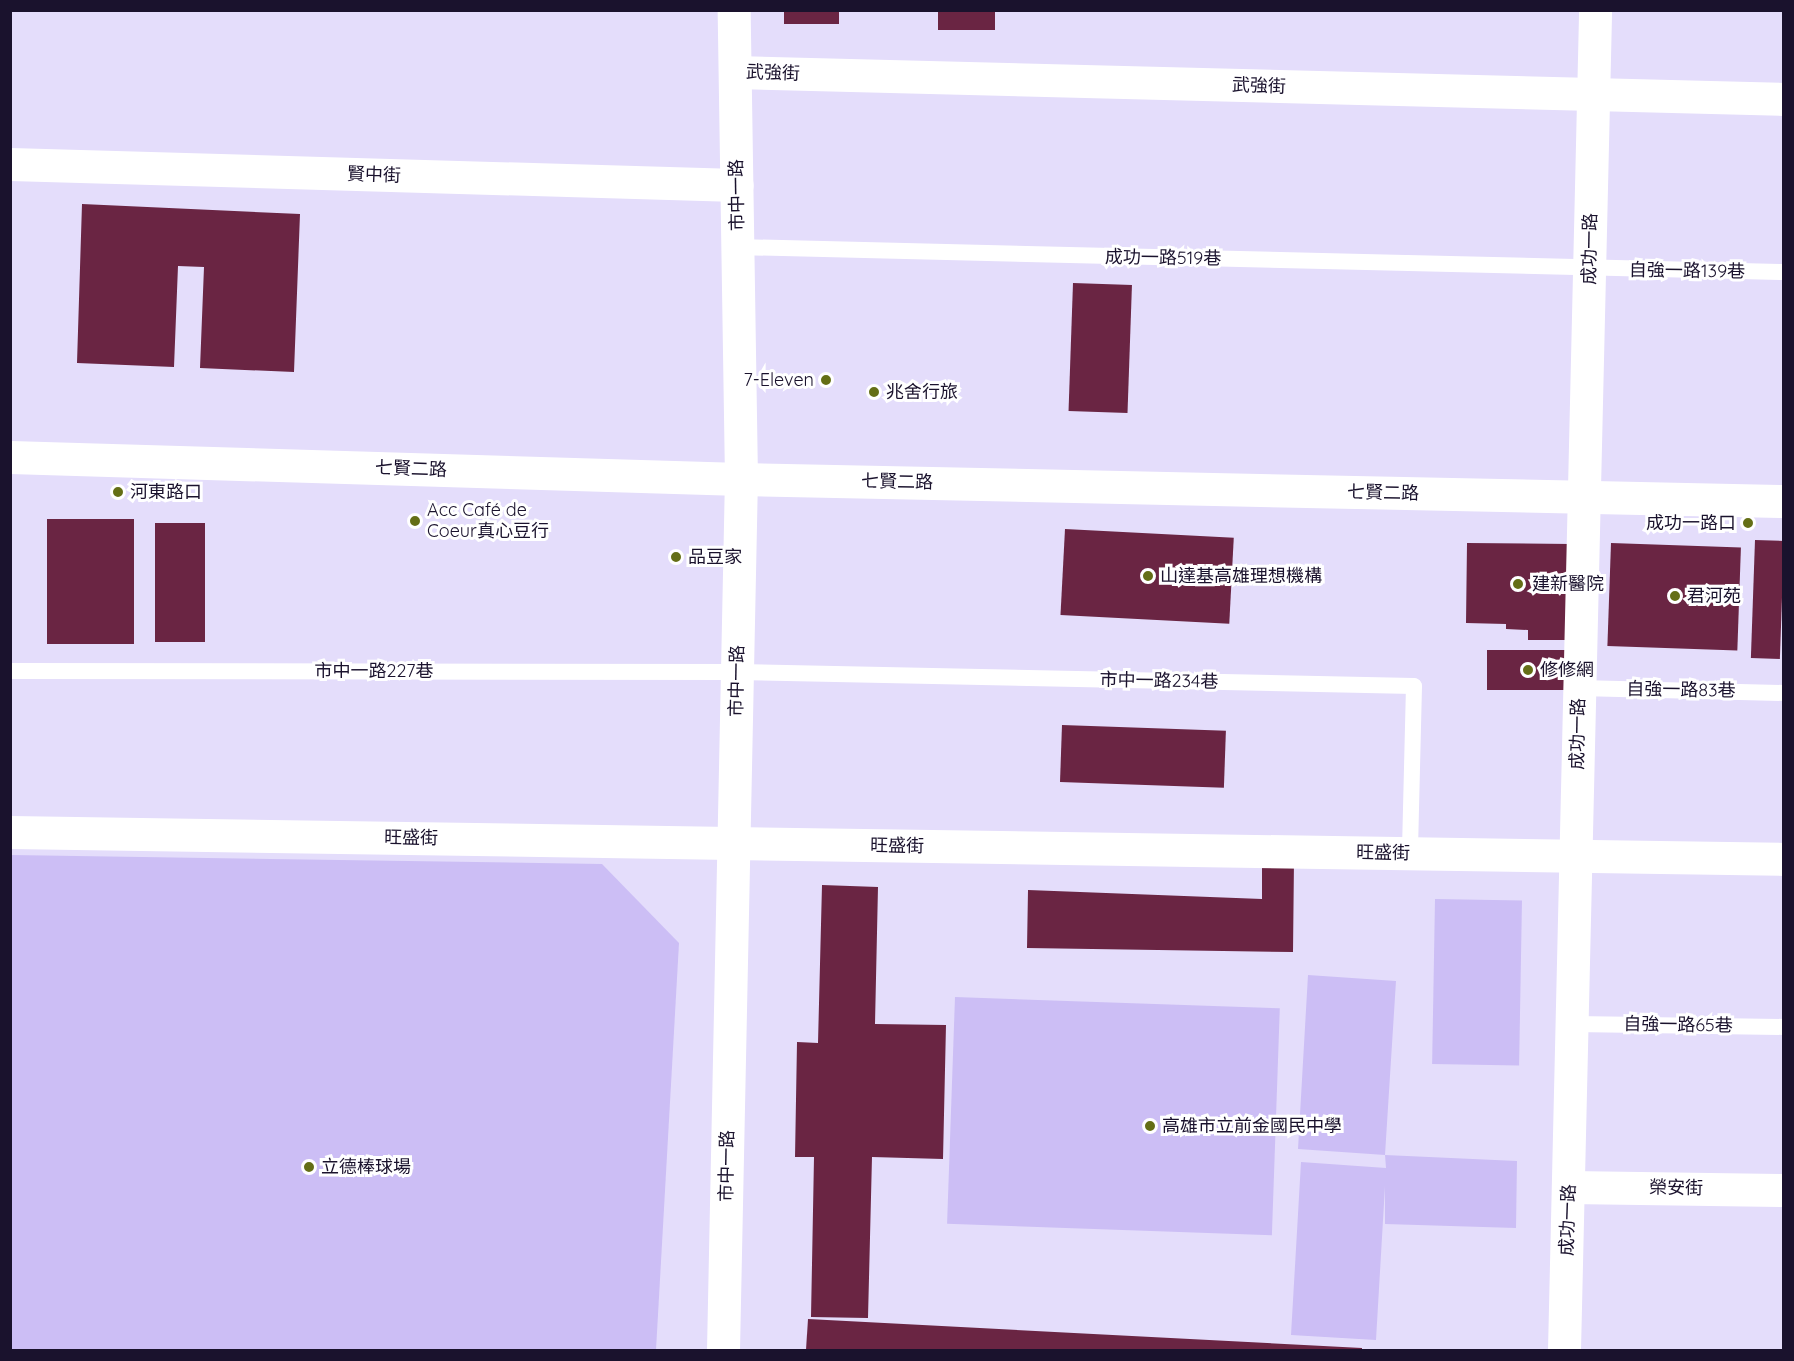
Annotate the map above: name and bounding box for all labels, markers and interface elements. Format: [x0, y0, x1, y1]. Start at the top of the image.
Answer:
street label: 武強街 [746, 61, 800, 85]
street label: 武強街 [1232, 74, 1286, 98]
street label: 市中一路 [726, 159, 748, 231]
street label: 賢中街 [347, 163, 401, 187]
street label: 成功一路 [1579, 213, 1601, 285]
street label: 成功一路519巷 [1105, 246, 1221, 270]
street label: 自強一路139巷 [1629, 259, 1745, 283]
place label: 7-Eleven [743, 369, 814, 391]
marker: 7-Eleven [819, 373, 833, 387]
place label: 兆舍行旅 [886, 381, 958, 403]
marker: 兆舍行旅 [867, 385, 881, 399]
street label: 七賢二路 [375, 457, 447, 481]
street label: 七賢二路 [861, 471, 933, 493]
place label: 河東路口 [130, 481, 202, 503]
street label: 七賢二路 [1347, 482, 1419, 504]
marker: 河東路口 [111, 485, 125, 499]
place label: Acc Café de Coeur真心豆行 [427, 500, 549, 542]
place label: 成功一路口 [1646, 512, 1736, 534]
marker: Acc Café de Coeur真心豆行 [408, 514, 422, 528]
marker: 成功一路口 [1741, 516, 1755, 530]
place label: 品豆家 [688, 546, 742, 568]
marker: 品豆家 [669, 550, 683, 564]
place label: 山達基高雄理想機構 [1160, 565, 1322, 587]
marker: 山達基高雄理想機構 [1141, 569, 1155, 583]
place label: 建新醫院 [1532, 573, 1604, 595]
marker: 建新醫院 [1509, 575, 1527, 593]
place label: 君河苑 [1687, 585, 1741, 607]
marker: 君河苑 [1668, 589, 1682, 603]
street label: 市中一路 [726, 645, 748, 717]
place label: 修修網 [1540, 659, 1594, 681]
street label: 市中一路227巷 [315, 660, 433, 682]
marker: 修修網 [1521, 663, 1535, 677]
street label: 市中一路234巷 [1099, 669, 1219, 693]
street label: 自強一路83巷 [1626, 678, 1736, 702]
street label: 成功一路 [1567, 698, 1589, 770]
street label: 旺盛街 [384, 827, 438, 849]
street label: 旺盛街 [870, 835, 924, 857]
street label: 旺盛街 [1356, 842, 1410, 864]
street label: 自強一路65巷 [1623, 1013, 1733, 1037]
place label: 高雄市立前金國民中學 [1162, 1115, 1342, 1137]
marker: 高雄市立前金國民中學 [1143, 1119, 1157, 1133]
street label: 市中一路 [716, 1130, 738, 1202]
place label: 立德棒球場 [321, 1156, 411, 1178]
marker: 立德棒球場 [302, 1160, 316, 1174]
street label: 榮安街 [1649, 1177, 1703, 1199]
street label: 成功一路 [1556, 1184, 1580, 1256]

